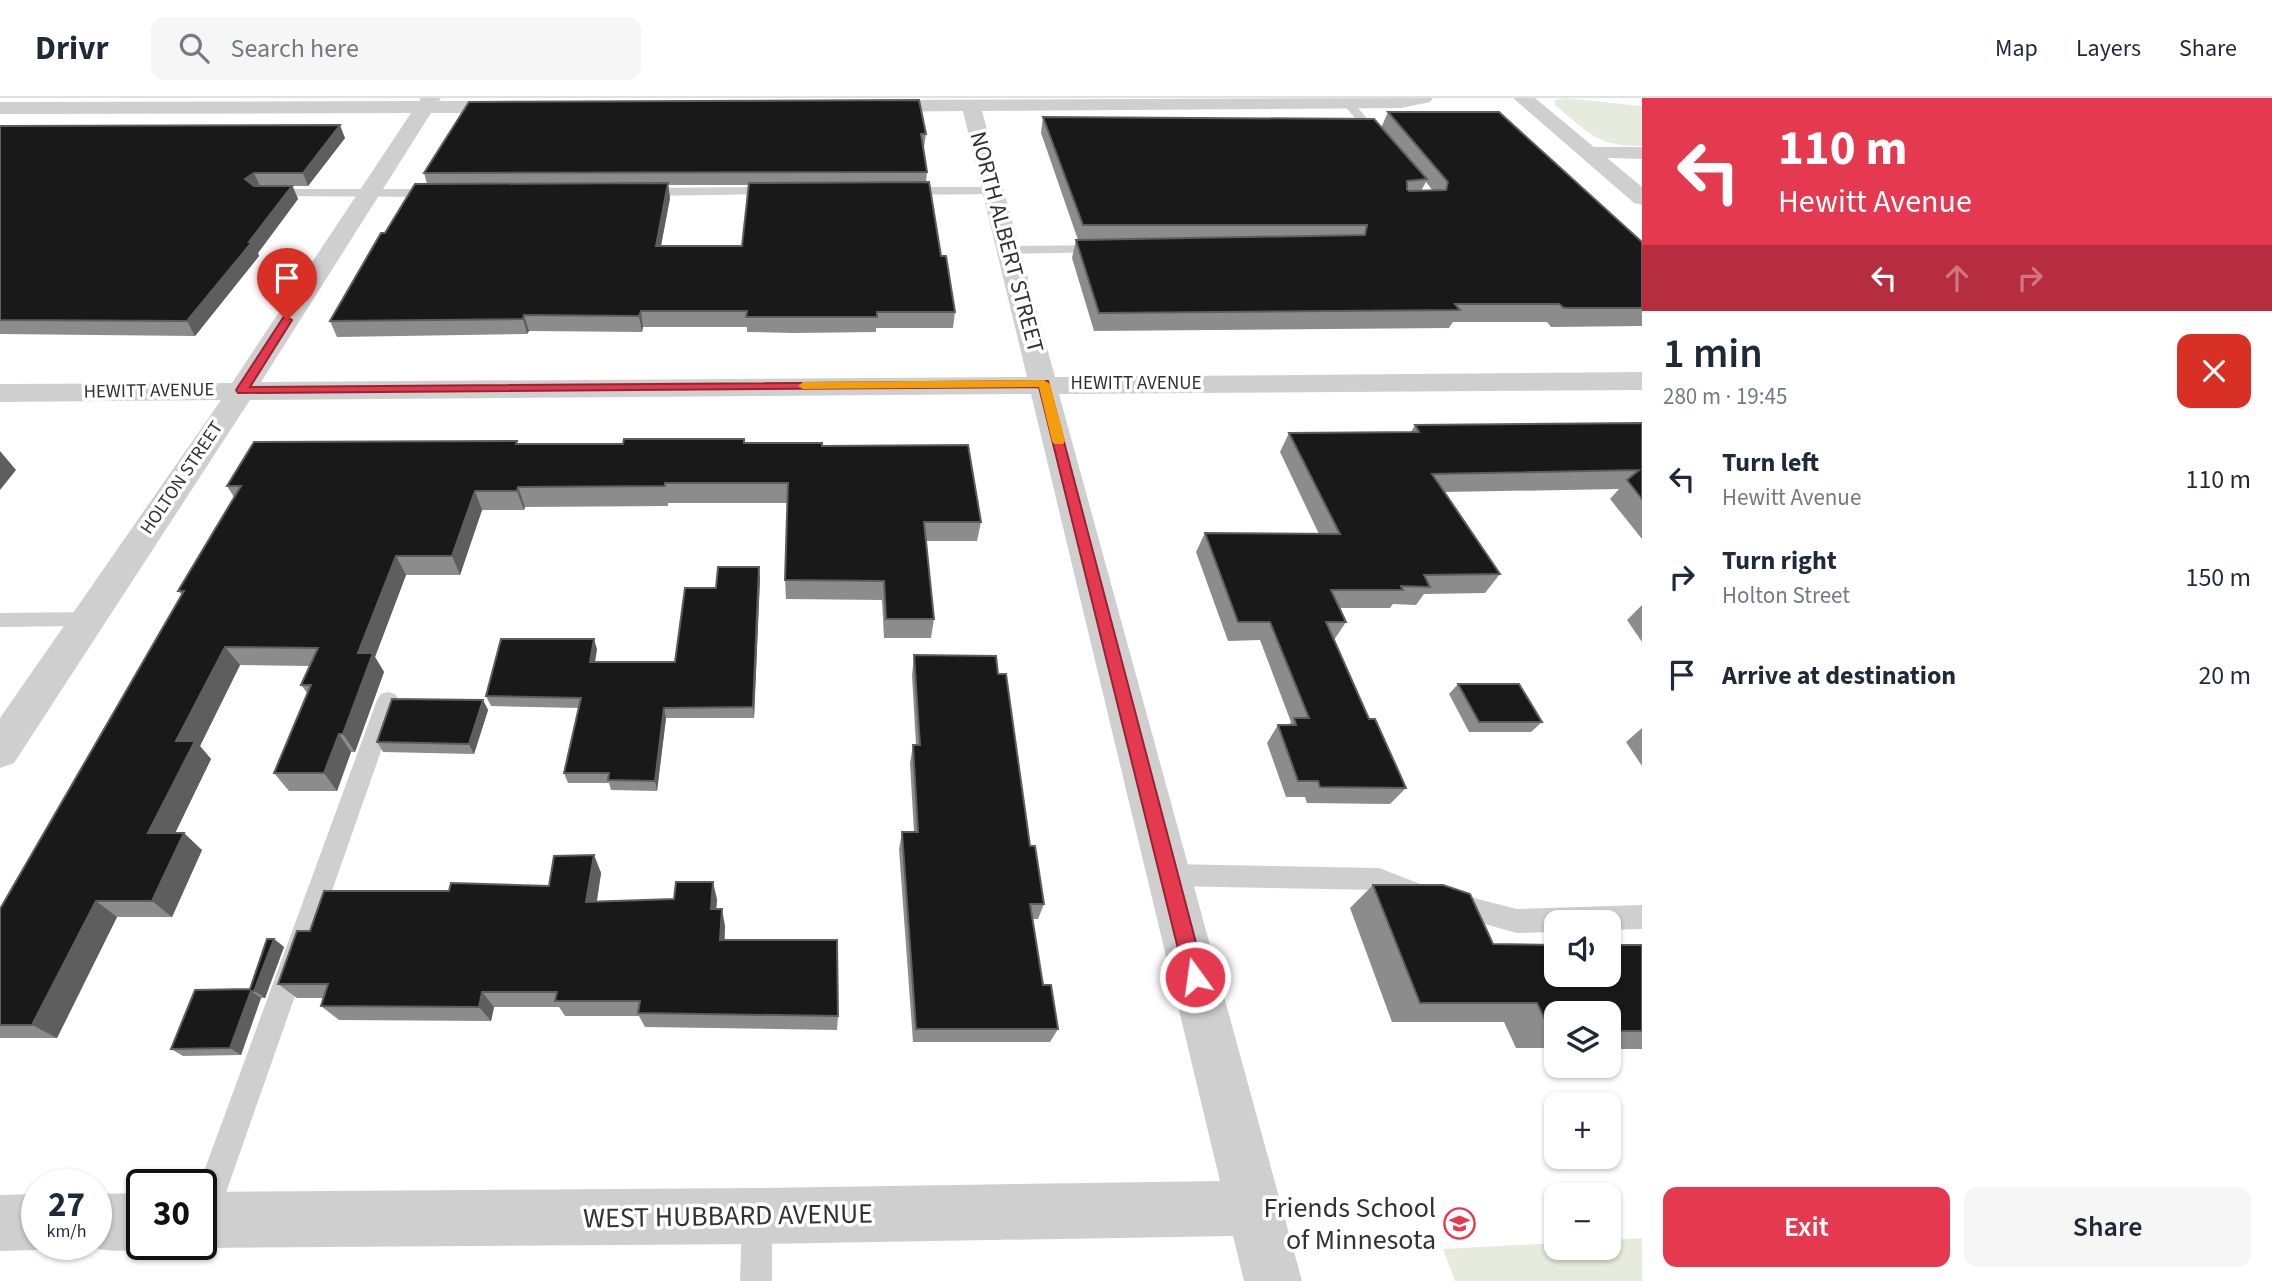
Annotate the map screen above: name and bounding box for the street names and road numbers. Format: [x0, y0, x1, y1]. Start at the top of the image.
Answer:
street label: NORTH ALBERT STREET [962, 128, 1052, 356]
street label: HEWITT AVENUE [1071, 370, 1201, 397]
street label: HEWITT AVENUE [83, 376, 215, 406]
street label: HOLTON STREET [134, 416, 230, 540]
street label: WEST HUBBARD AVENUE [583, 1193, 873, 1239]

